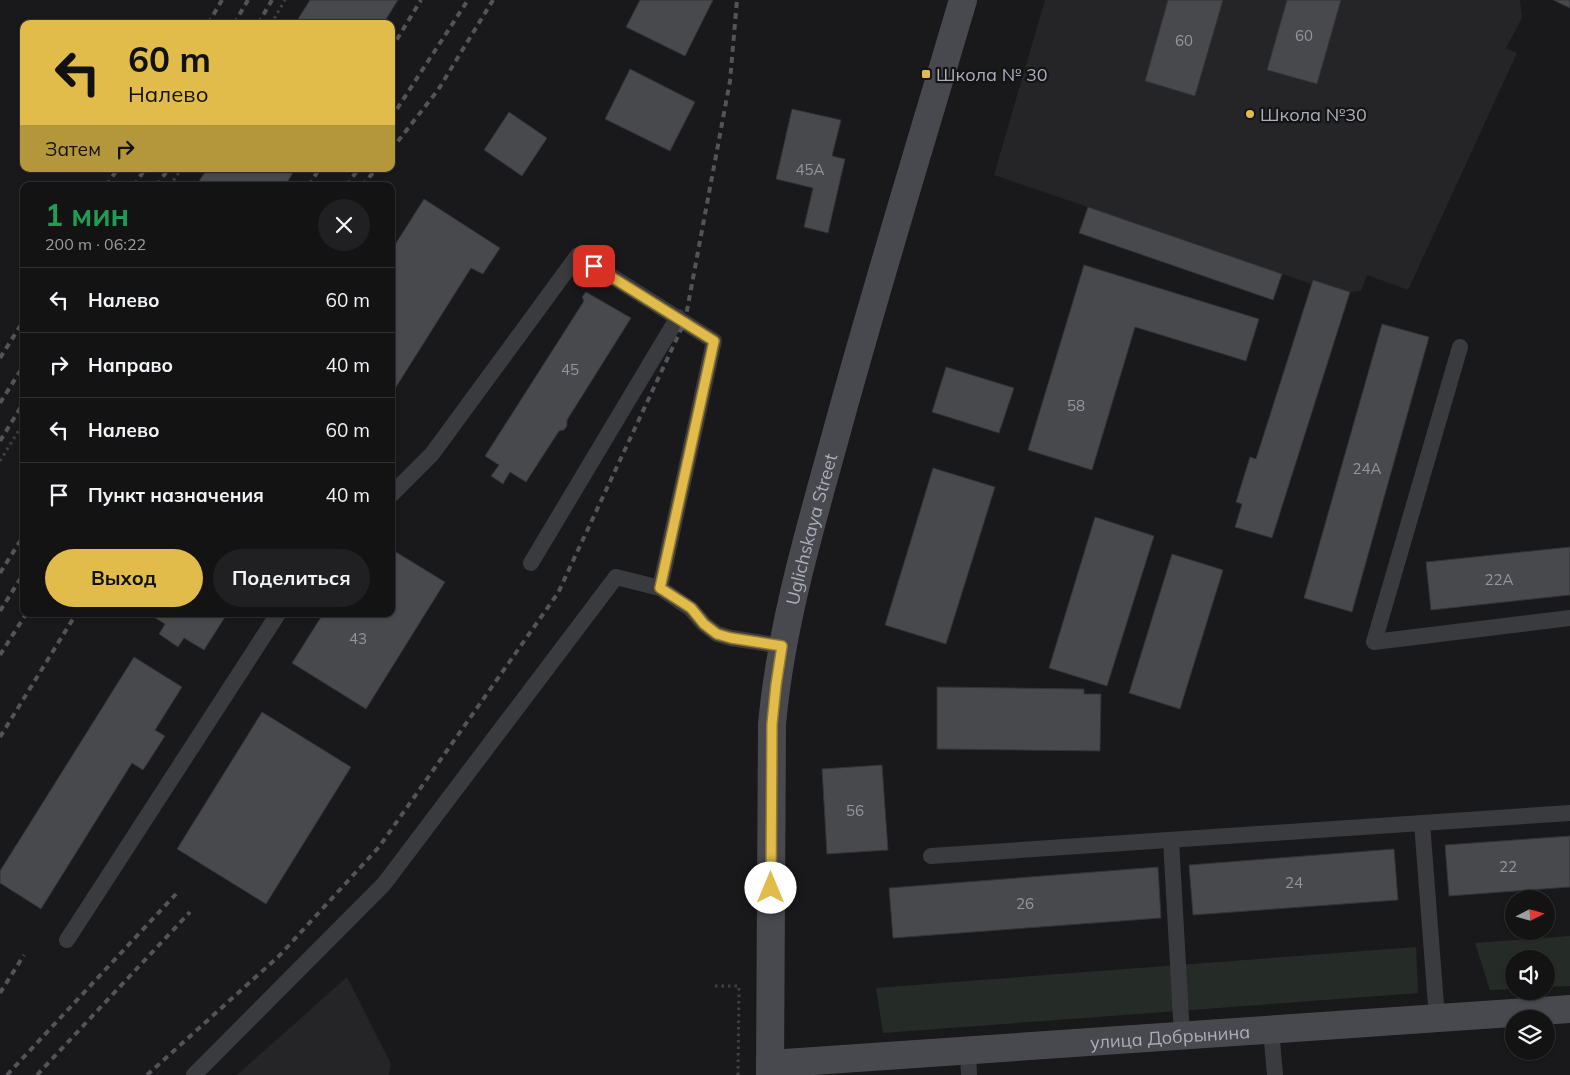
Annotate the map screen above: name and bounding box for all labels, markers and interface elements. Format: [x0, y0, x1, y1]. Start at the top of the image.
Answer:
house number: 60 [1295, 26, 1313, 45]
house number: 60 [1175, 31, 1193, 50]
text: 60 m [128, 37, 211, 81]
icon: left [45, 40, 110, 105]
place label: Школа № 30 [936, 63, 1048, 86]
marker: Школа № 30 [920, 68, 932, 80]
text: Налево [128, 80, 208, 108]
place label: Школа №30 [1260, 103, 1367, 126]
marker: Школа №30 [1244, 108, 1256, 120]
icon: right [111, 135, 139, 163]
text: Затем [45, 137, 101, 161]
house number: 45А [795, 160, 825, 179]
text: 1 мин [45, 196, 129, 234]
button: close [318, 199, 370, 251]
text: 200 m · 06:22 [45, 234, 146, 254]
pin [573, 245, 615, 287]
icon: arrive [580, 252, 608, 280]
icon: left [45, 286, 73, 314]
text: Налево [88, 288, 160, 312]
text: 60 m [326, 288, 370, 312]
icon: right [45, 351, 73, 379]
text: Направо [88, 353, 173, 377]
text: 40 m [326, 353, 370, 377]
house number: 45 [561, 360, 579, 379]
house number: 58 [1067, 396, 1085, 415]
icon: left [45, 416, 73, 444]
text: Налево [88, 418, 160, 442]
text: 60 m [326, 418, 370, 442]
street label: Uglichskaya Street [780, 451, 842, 607]
house number: 24А [1352, 459, 1382, 478]
icon: arrive [45, 481, 73, 509]
text: Пункт назначения [88, 483, 264, 507]
text: 40 m [326, 483, 370, 507]
button: Выход [45, 549, 203, 607]
button: Поделиться [213, 549, 370, 607]
house number: 22А [1484, 570, 1514, 589]
house number: 43 [349, 629, 367, 648]
house number: 56 [846, 801, 864, 820]
house number: 22 [1499, 857, 1517, 876]
position arrow [744, 861, 796, 913]
house number: 24 [1285, 873, 1303, 892]
north arrow [1505, 890, 1555, 940]
map controls [1505, 890, 1555, 1060]
house number: 26 [1016, 894, 1034, 913]
button: sound [1505, 950, 1555, 1000]
button: layers [1505, 1010, 1555, 1060]
street label: улица Добрынина [1089, 1020, 1251, 1053]

